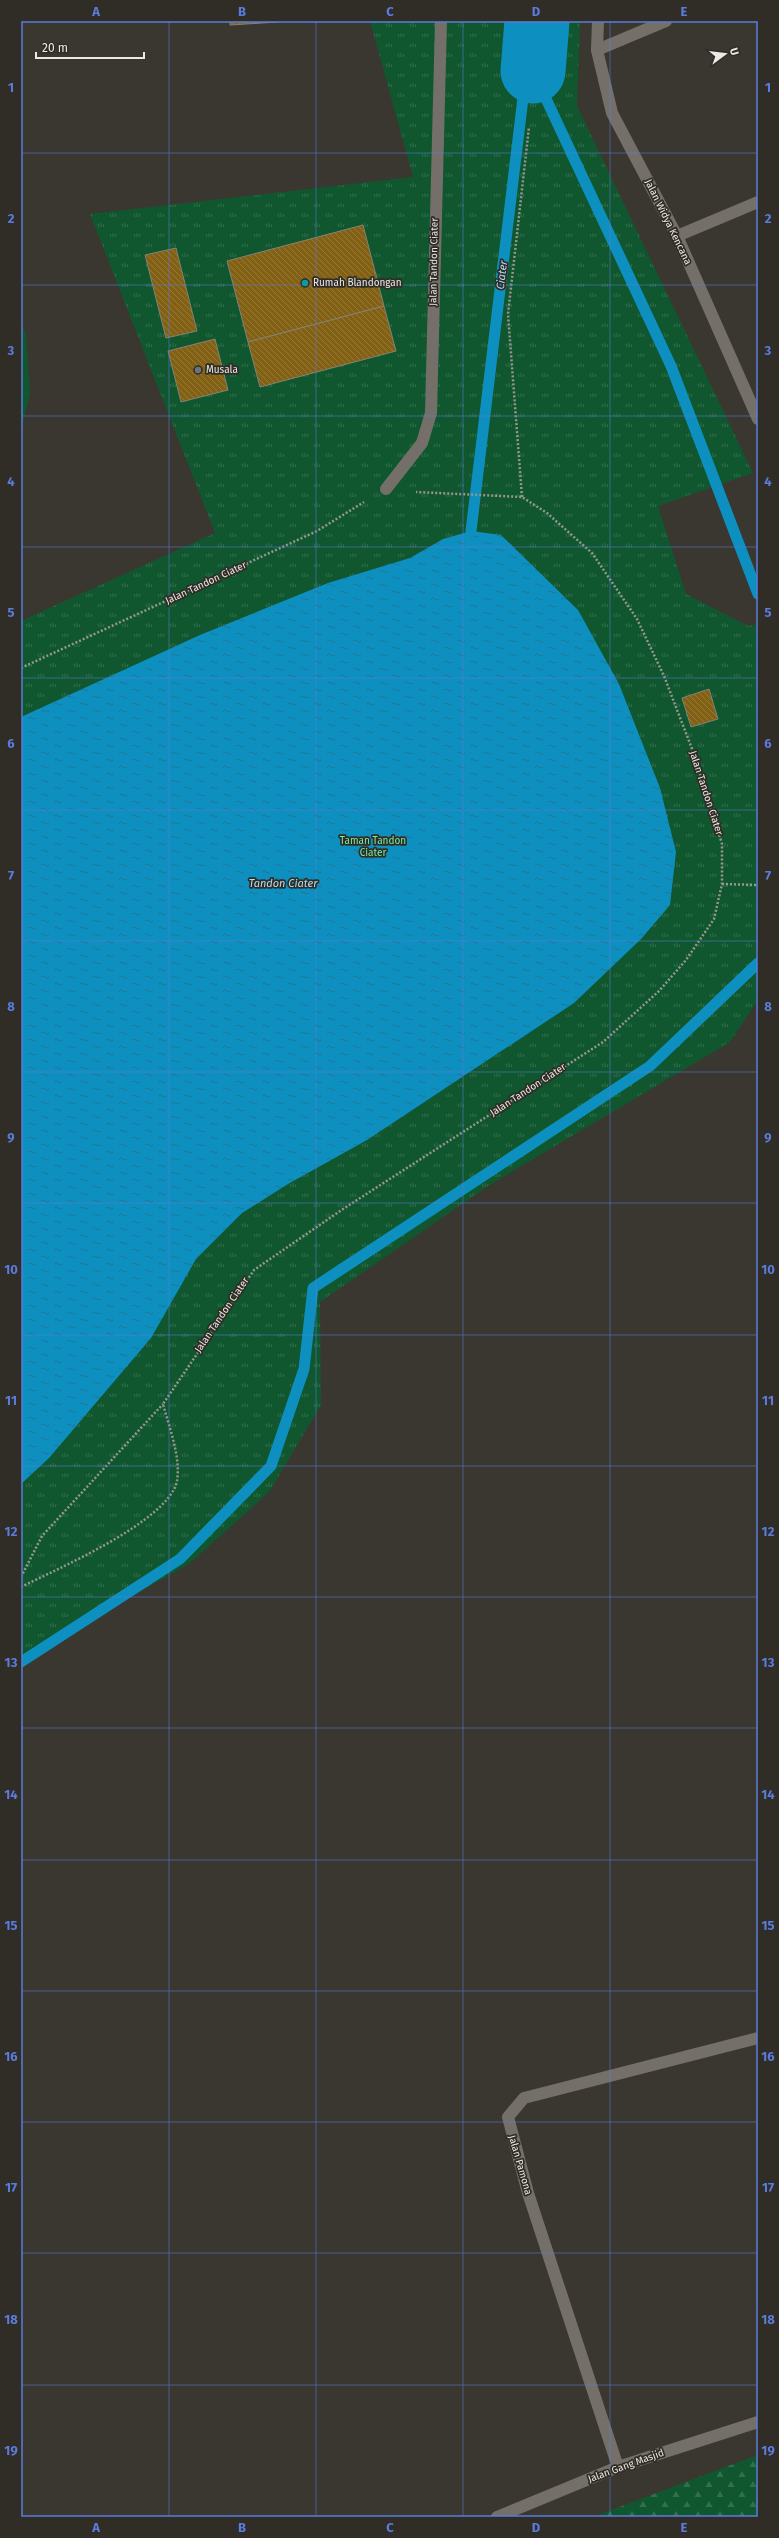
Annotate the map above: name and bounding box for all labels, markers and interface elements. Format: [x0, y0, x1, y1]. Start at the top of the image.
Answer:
text: A [91, 4, 100, 19]
text: B [238, 4, 246, 19]
text: C [386, 4, 394, 19]
text: D [532, 4, 541, 19]
text: E [681, 4, 688, 19]
scale bar [36, 34, 144, 60]
north arrow [705, 34, 745, 74]
text: 20 m [42, 41, 68, 55]
text: U [727, 46, 741, 57]
text: 1 [8, 80, 14, 95]
text: 1 [765, 80, 771, 95]
street label: Jalan Widya Kencana [642, 177, 694, 267]
text: 2 [8, 211, 15, 226]
text: 2 [765, 211, 772, 226]
street label: Jalan Tandon Ciater [427, 218, 441, 306]
water label: Ciater [494, 259, 510, 290]
place label: Rumah Blandongan [313, 277, 402, 289]
marker: Rumah Blandongan [300, 278, 310, 288]
text: 3 [7, 343, 15, 358]
text: 3 [764, 343, 772, 358]
place label: Musala [206, 364, 238, 376]
marker: Musala [193, 365, 203, 375]
text: 4 [7, 474, 15, 489]
text: 4 [764, 474, 772, 489]
street label: Jalan Tandon Ciater [164, 559, 249, 607]
text: 5 [8, 605, 15, 620]
text: 5 [765, 605, 772, 620]
text: 6 [7, 736, 15, 751]
text: 6 [764, 736, 772, 751]
street label: Jalan Tandon Ciater [687, 749, 725, 837]
park label: Taman Tandon Ciater [340, 835, 406, 859]
text: 7 [8, 868, 14, 883]
text: 7 [765, 868, 771, 883]
water label: Tandon Ciater [249, 877, 318, 890]
text: 8 [7, 999, 15, 1014]
text: 8 [764, 999, 772, 1014]
street label: Jalan Tandon Ciater [488, 1061, 568, 1119]
text: 9 [7, 1130, 15, 1145]
text: 9 [764, 1130, 772, 1145]
text: 10 [4, 1262, 18, 1277]
text: 10 [761, 1262, 775, 1277]
street label: Jalan Tandon Ciater [192, 1275, 252, 1355]
text: 11 [5, 1393, 17, 1408]
text: 11 [762, 1393, 774, 1408]
text: 12 [5, 1524, 18, 1539]
text: 12 [762, 1524, 775, 1539]
text: 13 [5, 1655, 18, 1670]
text: 13 [762, 1655, 775, 1670]
text: 14 [4, 1787, 18, 1802]
text: 14 [761, 1787, 775, 1802]
text: 15 [4, 1918, 18, 1933]
text: 15 [761, 1918, 775, 1933]
text: 16 [4, 2049, 18, 2064]
text: 16 [761, 2049, 775, 2064]
street label: Jalan Pamona [506, 2134, 534, 2196]
text: 17 [5, 2180, 17, 2195]
text: 17 [762, 2180, 774, 2195]
text: 18 [4, 2312, 18, 2327]
text: 18 [761, 2312, 775, 2327]
text: 19 [4, 2443, 18, 2458]
text: 19 [761, 2443, 775, 2458]
street label: Jalan Gang Masjid [586, 2447, 666, 2485]
text: A [91, 2520, 100, 2535]
text: B [238, 2520, 246, 2535]
text: C [386, 2520, 394, 2535]
text: D [532, 2520, 541, 2535]
text: E [681, 2520, 688, 2535]

